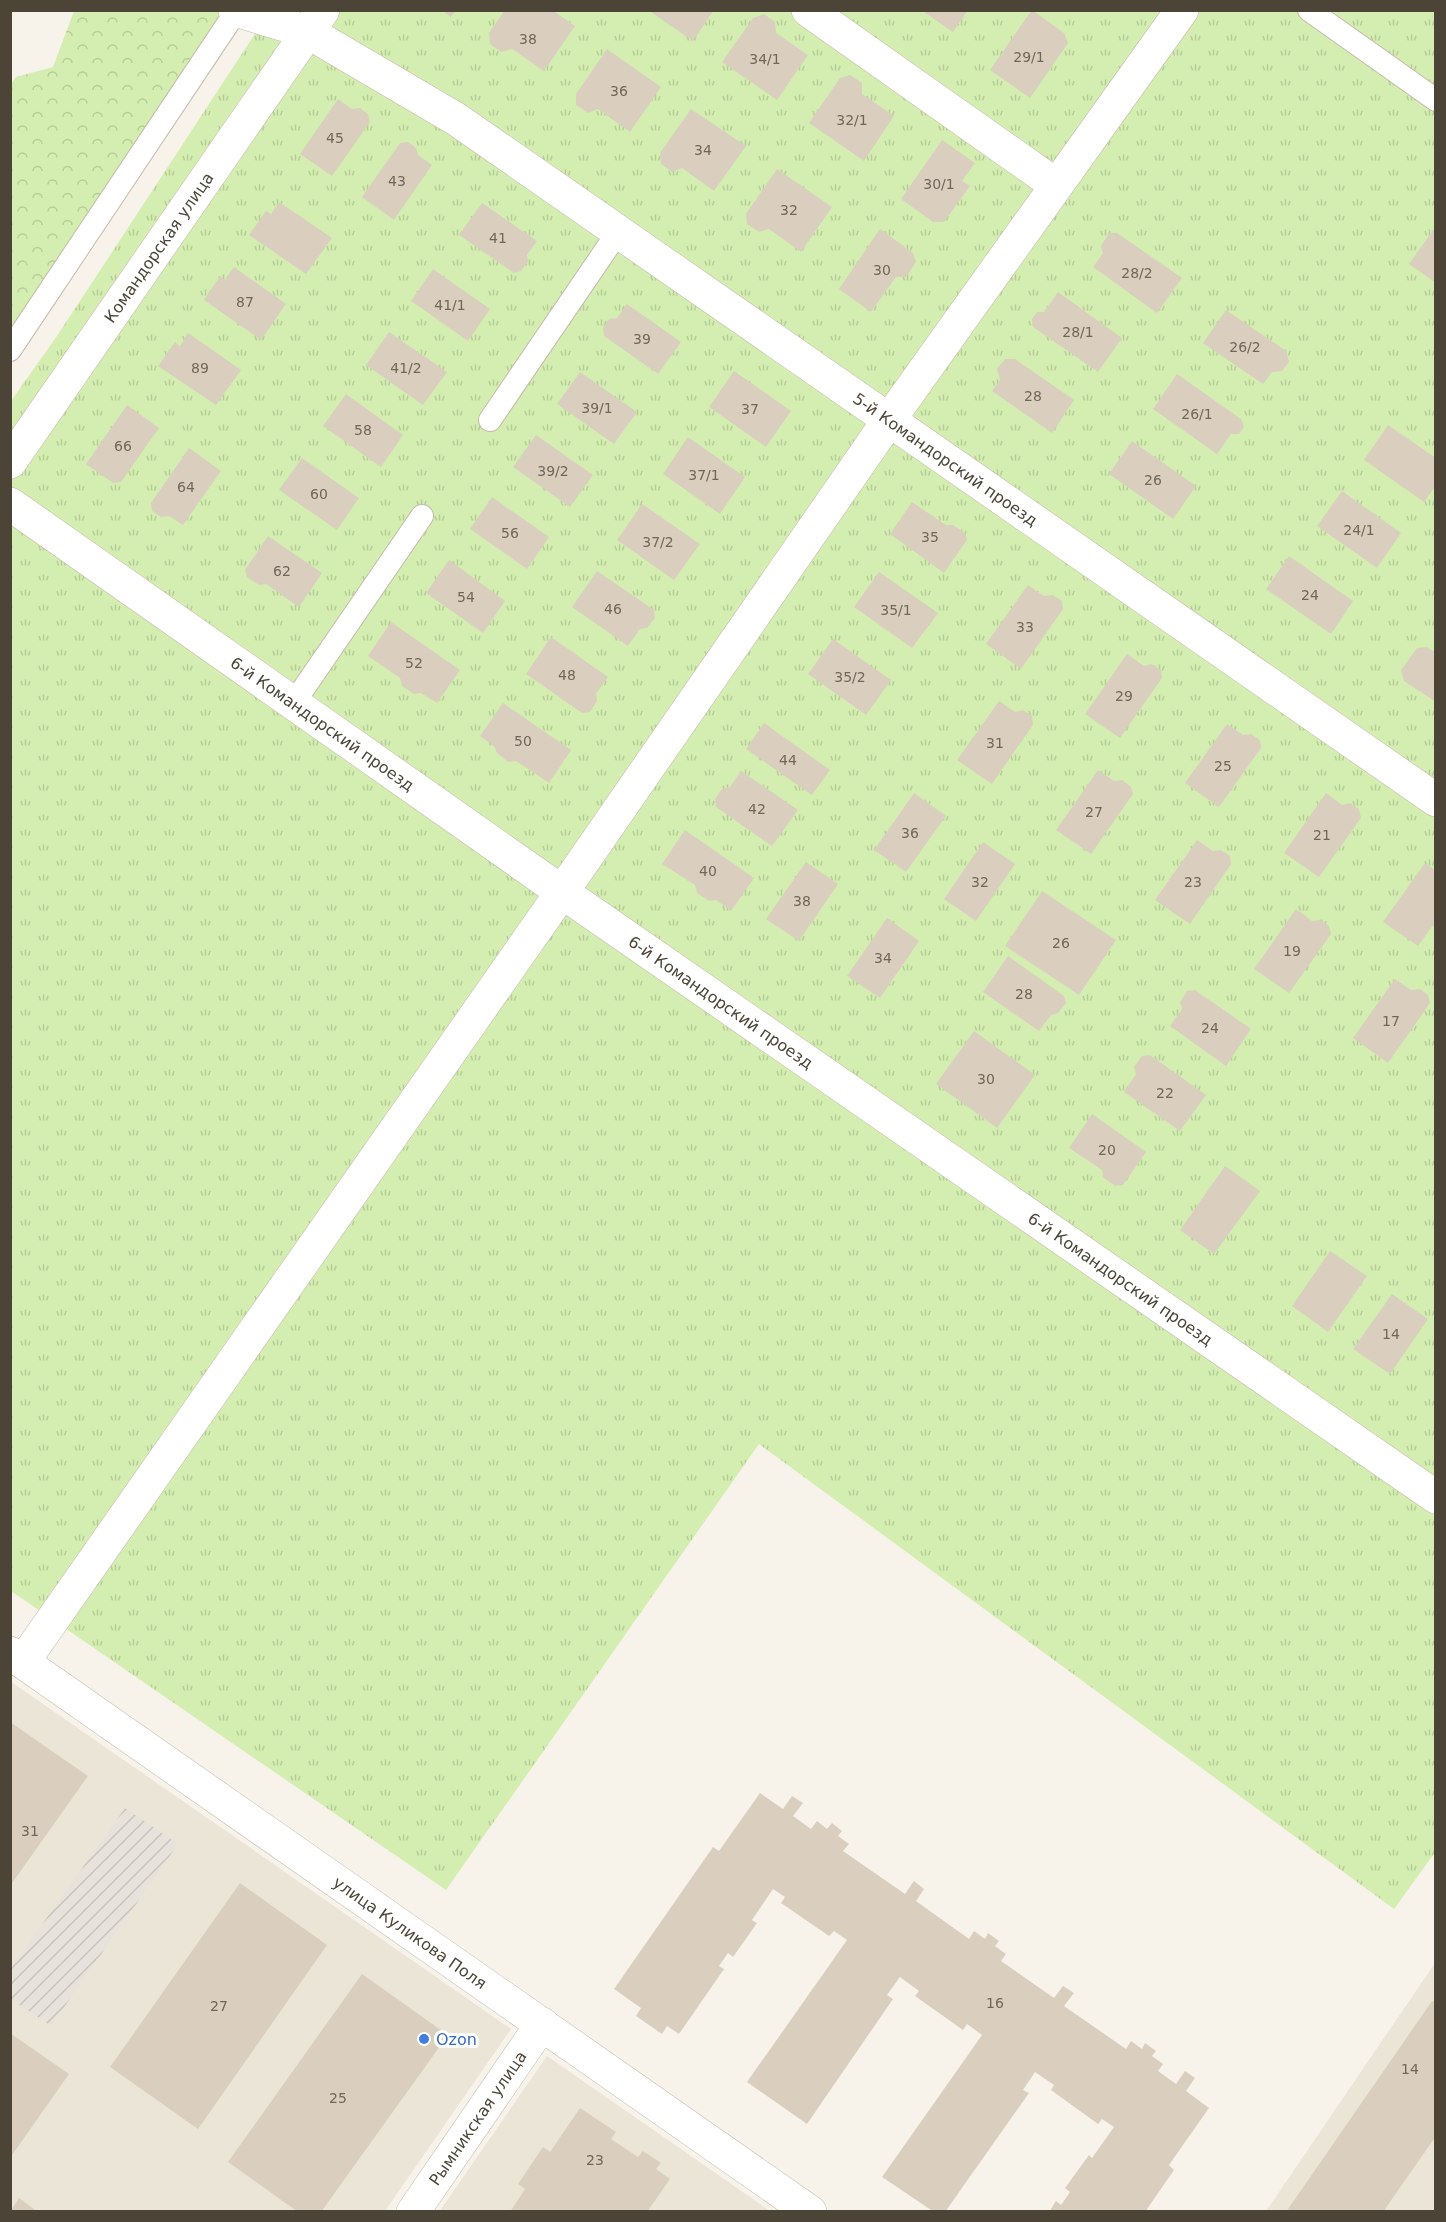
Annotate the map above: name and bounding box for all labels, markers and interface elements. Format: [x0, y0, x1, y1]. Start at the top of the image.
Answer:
house number: 38 [519, 31, 537, 47]
house number: 29/1 [1013, 49, 1045, 65]
house number: 34/1 [749, 51, 781, 67]
house number: 36 [610, 83, 628, 99]
house number: 32/1 [836, 112, 868, 128]
house number: 45 [326, 130, 344, 146]
house number: 34 [694, 142, 712, 158]
street label: Командорская улица [100, 169, 218, 326]
house number: 43 [388, 173, 406, 189]
house number: 30/1 [923, 176, 955, 192]
house number: 32 [780, 202, 798, 218]
house number: 41 [489, 230, 507, 246]
house number: 30 [873, 262, 891, 278]
house number: 28/2 [1121, 265, 1153, 281]
house number: 87 [236, 294, 254, 310]
house number: 41/1 [434, 297, 466, 313]
house number: 28/1 [1062, 324, 1094, 340]
house number: 39 [633, 331, 651, 347]
house number: 26/2 [1229, 339, 1261, 355]
house number: 89 [191, 360, 209, 376]
house number: 41/2 [390, 360, 422, 376]
house number: 28 [1024, 388, 1042, 404]
street label: 5-й Командорский проезд [849, 389, 1041, 530]
house number: 39/1 [581, 400, 613, 416]
house number: 37 [741, 401, 759, 417]
house number: 26/1 [1181, 406, 1213, 422]
house number: 58 [354, 422, 372, 438]
house number: 66 [114, 438, 132, 454]
house number: 39/2 [537, 463, 569, 479]
house number: 37/1 [688, 467, 720, 483]
house number: 26 [1144, 472, 1162, 488]
house number: 64 [177, 479, 195, 495]
house number: 60 [310, 486, 328, 502]
house number: 24/1 [1343, 522, 1375, 538]
house number: 56 [501, 525, 519, 541]
house number: 35 [921, 529, 939, 545]
house number: 37/2 [642, 534, 674, 550]
house number: 62 [273, 563, 291, 579]
house number: 24 [1301, 587, 1319, 603]
house number: 54 [457, 589, 475, 605]
house number: 46 [604, 601, 622, 617]
house number: 35/1 [880, 602, 912, 618]
house number: 33 [1016, 619, 1034, 635]
street label: 6-й Командорский проезд [227, 653, 418, 795]
house number: 52 [405, 655, 423, 671]
house number: 48 [558, 667, 576, 683]
house number: 35/2 [834, 669, 866, 685]
house number: 29 [1115, 688, 1133, 704]
house number: 50 [514, 733, 532, 749]
house number: 31 [986, 735, 1004, 751]
house number: 44 [779, 752, 797, 768]
house number: 25 [1214, 758, 1232, 774]
house number: 42 [748, 801, 766, 817]
house number: 27 [1085, 804, 1103, 820]
house number: 36 [901, 825, 919, 841]
house number: 21 [1313, 827, 1331, 843]
house number: 40 [699, 863, 717, 879]
house number: 32 [971, 874, 989, 890]
house number: 23 [1184, 874, 1202, 890]
house number: 38 [793, 893, 811, 909]
street label: 6-й Командорский проезд [625, 932, 817, 1073]
house number: 26 [1052, 935, 1070, 951]
house number: 19 [1283, 943, 1301, 959]
house number: 34 [874, 950, 892, 966]
house number: 28 [1015, 986, 1033, 1002]
house number: 17 [1382, 1013, 1400, 1029]
house number: 24 [1201, 1020, 1219, 1036]
house number: 30 [977, 1071, 995, 1087]
house number: 22 [1156, 1085, 1174, 1101]
house number: 20 [1098, 1142, 1116, 1158]
street label: 6-й Командорский проезд [1024, 1209, 1216, 1350]
house number: 14 [1382, 1326, 1400, 1342]
house number: 31 [21, 1823, 39, 1839]
street label: улица Куликова Поля [329, 1873, 490, 1993]
house number: 16 [986, 1995, 1004, 2011]
house number: 27 [210, 1998, 228, 2014]
place label: Ozon [436, 2030, 477, 2049]
marker: Ozon [417, 2032, 431, 2046]
street label: Рымникская улица [425, 2047, 531, 2189]
house number: 14 [1401, 2061, 1419, 2077]
house number: 25 [329, 2090, 347, 2106]
house number: 23 [586, 2152, 604, 2168]

